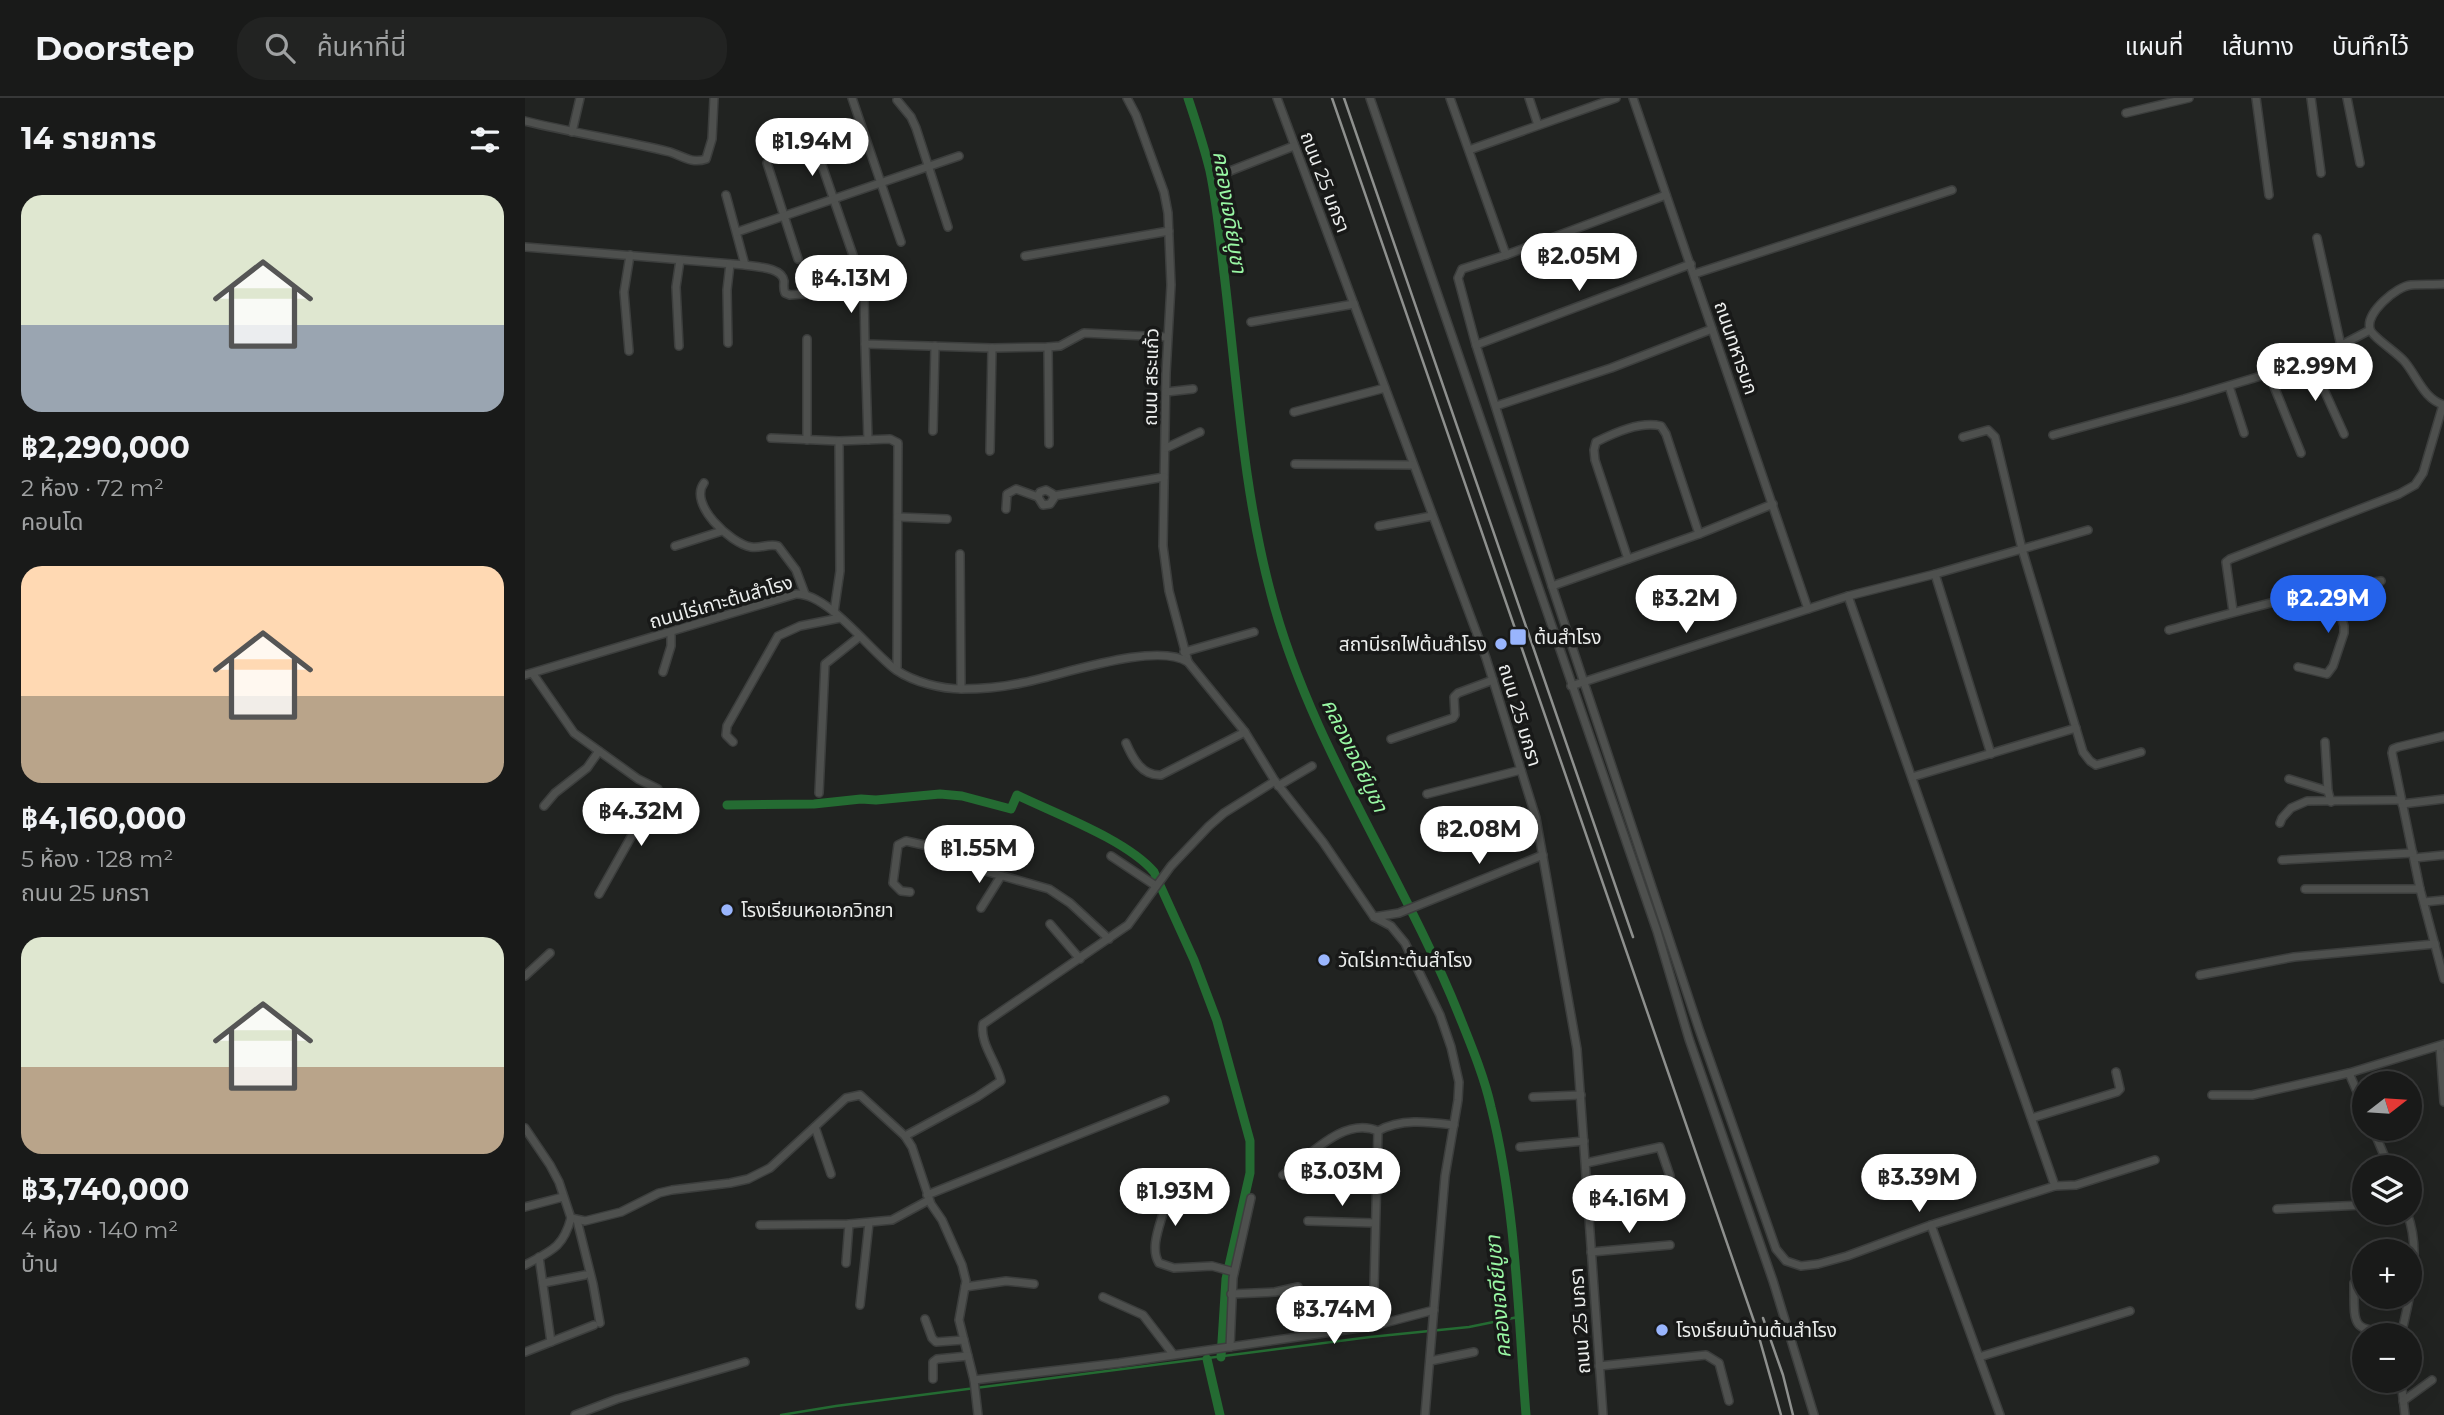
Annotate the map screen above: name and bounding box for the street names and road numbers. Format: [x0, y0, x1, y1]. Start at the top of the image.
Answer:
street label: ถนน 25 มกรา [1295, 128, 1355, 236]
street label: ถนนทหารบก [1709, 298, 1763, 398]
street label: ถนน สระแก้ว [1139, 328, 1163, 426]
street label: ถนนไร่เกาะต้นสำโรง [647, 571, 795, 633]
street label: ถนน 25 มกรา [1493, 661, 1547, 769]
street label: ถนน 25 มกรา [1565, 1267, 1595, 1375]

